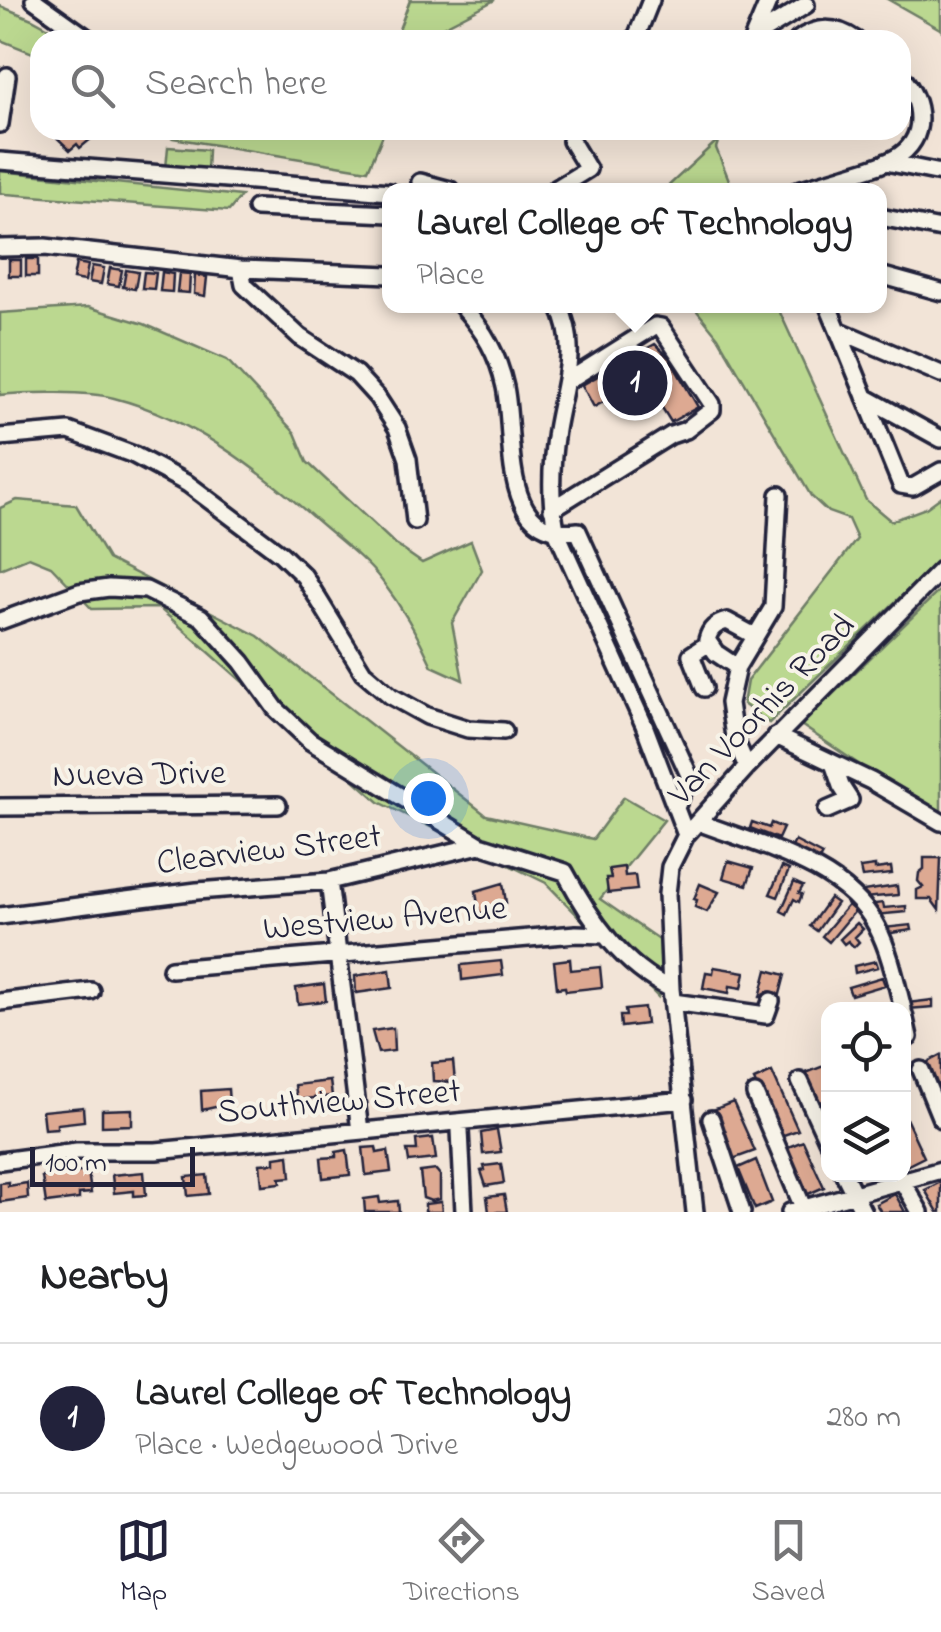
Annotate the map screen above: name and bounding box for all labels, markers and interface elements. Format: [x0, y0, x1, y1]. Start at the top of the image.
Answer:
search box [30, 30, 911, 140]
text: Search here [145, 57, 327, 113]
icon: search [65, 58, 120, 113]
popup [382, 183, 887, 313]
text: Laurel College of Technology [416, 197, 853, 253]
text: Place [416, 253, 484, 300]
pin: 1 [602, 346, 668, 420]
street label: Van Voorhis Road [657, 603, 868, 820]
street label: Nueva Drive [52, 749, 226, 803]
your location [403, 773, 454, 824]
street label: Clearview Street [154, 812, 384, 890]
street label: Westview Avenue [261, 884, 509, 956]
map controls [821, 1002, 911, 1182]
button: locate [821, 1002, 911, 1092]
street label: Southview Street [215, 1067, 463, 1139]
button: layers [821, 1092, 911, 1182]
scale bar [30, 1142, 195, 1186]
text: 100 m [45, 1144, 107, 1185]
text: Nearby [40, 1247, 168, 1308]
text: Laurel College of Technology [135, 1367, 571, 1423]
text: 1 [67, 1395, 78, 1442]
text: 280 m [826, 1395, 901, 1442]
text: Place · Wedgewood Drive [135, 1423, 458, 1470]
tab: Map [116, 1513, 171, 1614]
tab: Directions [403, 1513, 520, 1614]
tab: Saved [752, 1513, 825, 1614]

